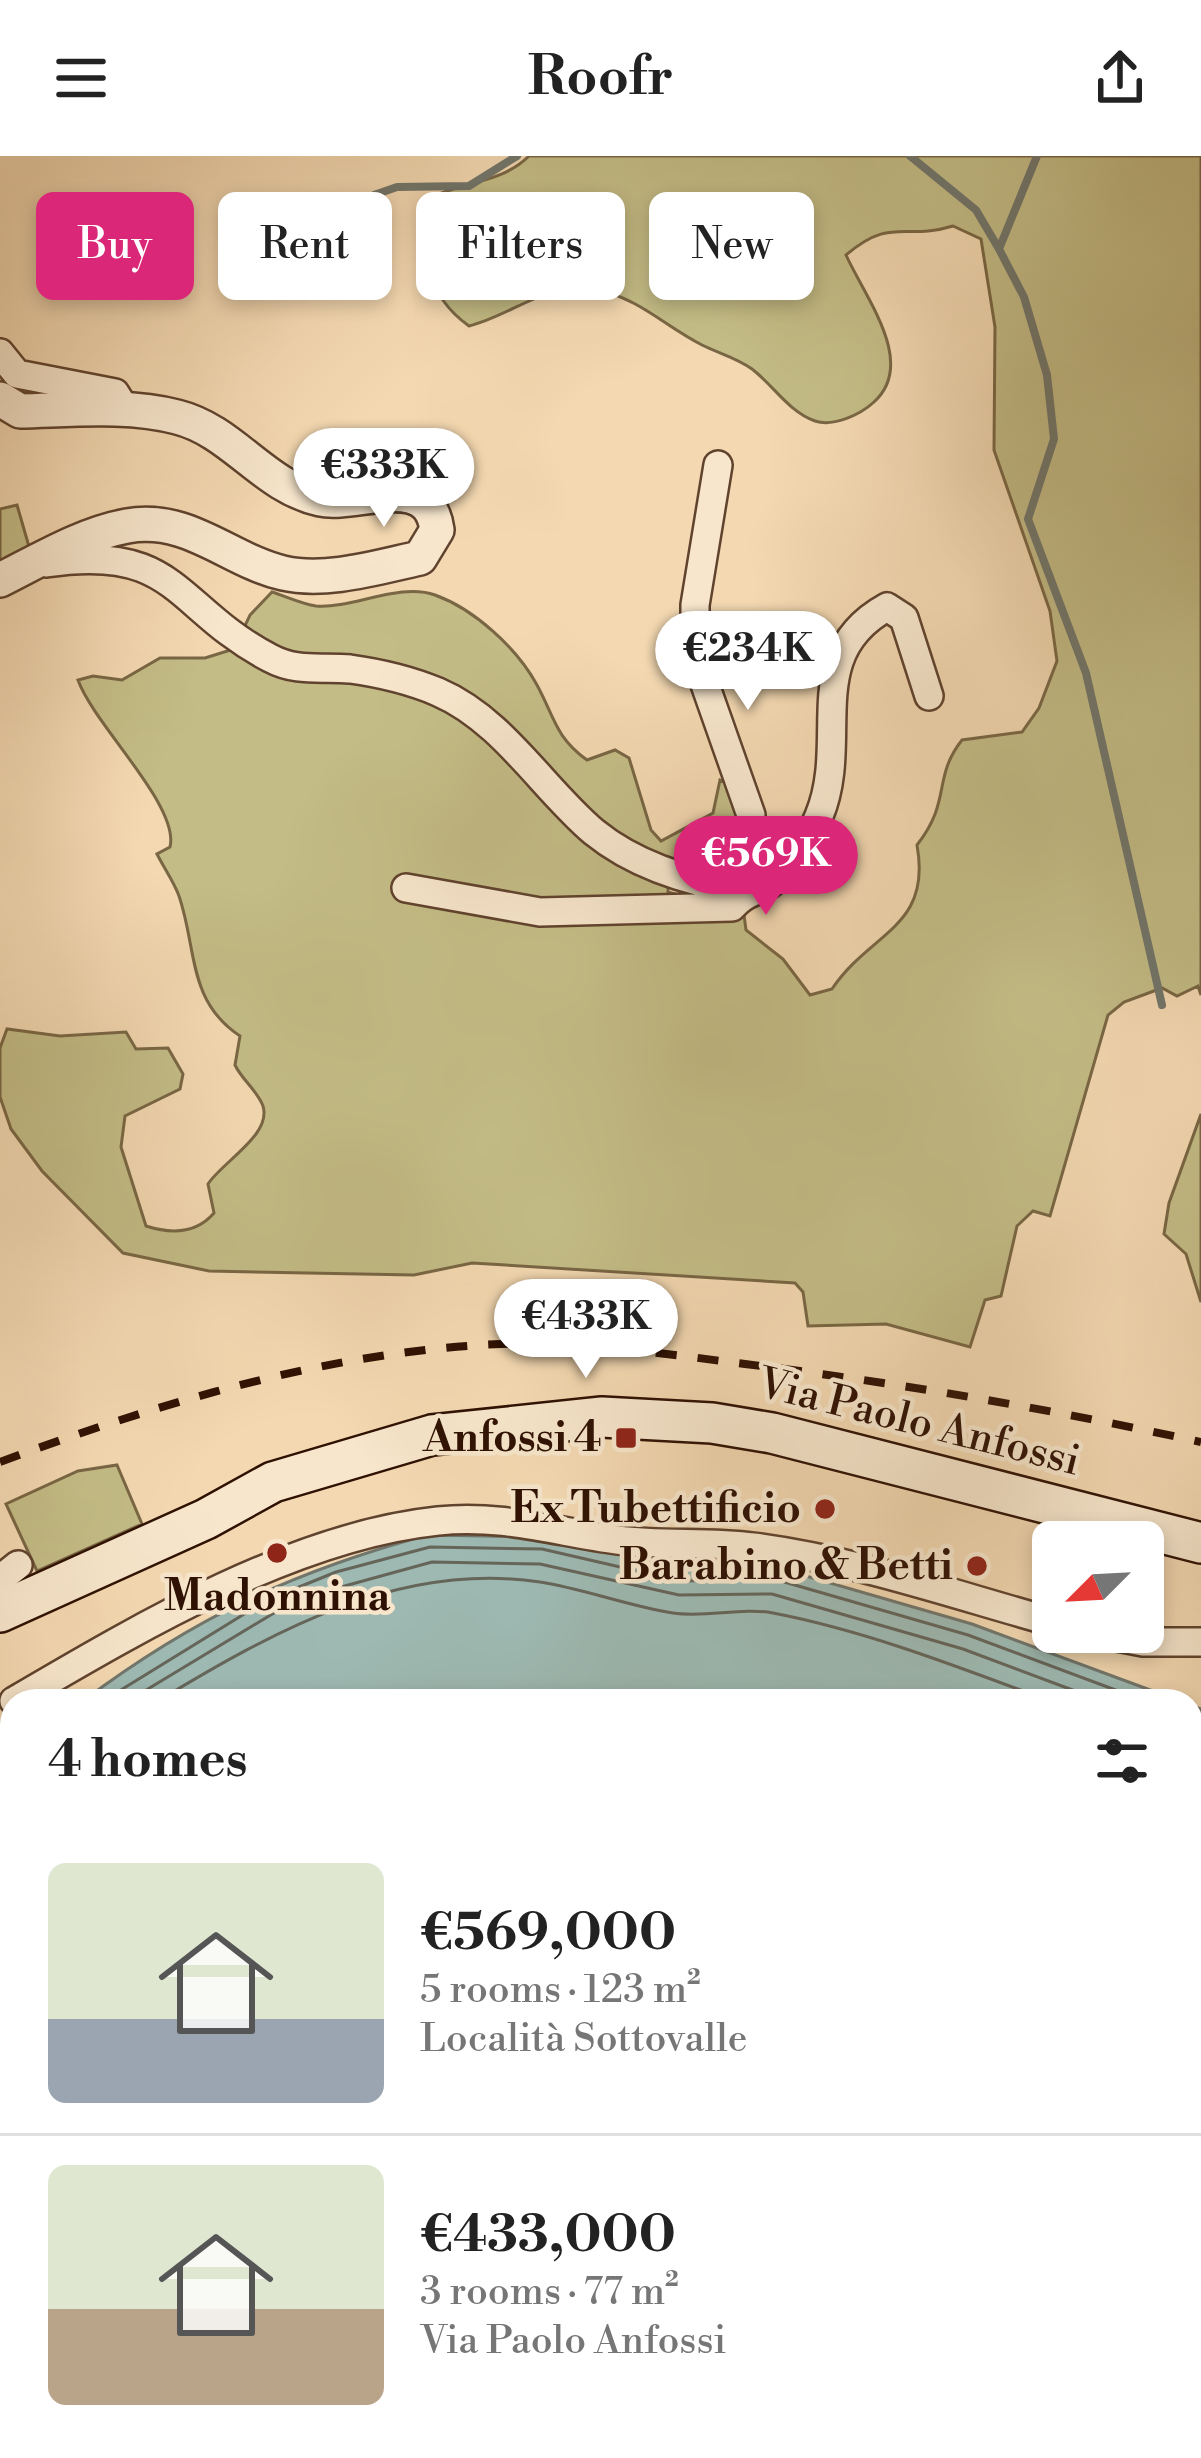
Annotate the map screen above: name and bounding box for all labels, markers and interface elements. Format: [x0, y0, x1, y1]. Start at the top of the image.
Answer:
text: Roofr [528, 44, 673, 112]
icon: menu [48, 45, 114, 111]
icon: share [1087, 45, 1153, 111]
chip: Buy [36, 192, 194, 300]
chip: Rent [218, 192, 392, 300]
chip: Filters [416, 192, 625, 300]
chip: New [649, 192, 814, 300]
pin: €333K [300, 428, 468, 530]
text: €333K [320, 442, 448, 491]
pin: €234K [664, 611, 832, 713]
text: €234K [682, 625, 814, 674]
pin: €569K [682, 816, 850, 918]
text: €569K [701, 830, 831, 879]
pin: €433K [502, 1279, 670, 1381]
text: €433K [521, 1293, 651, 1342]
street label: Via Paolo Anfossi [752, 1357, 1085, 1489]
place label: Anfossi 4 [422, 1412, 602, 1465]
marker: Anfossi 4 [613, 1425, 639, 1451]
place label: Ex Tubettificio [511, 1483, 801, 1536]
marker: Ex Tubettificio [812, 1496, 838, 1522]
north arrow [1032, 1521, 1164, 1653]
map controls [1032, 1521, 1164, 1653]
marker: Madonnina [264, 1540, 290, 1566]
place label: Barabino & Betti [619, 1540, 953, 1593]
marker: Barabino & Betti [964, 1553, 990, 1579]
place label: Madonnina [164, 1571, 390, 1624]
icon: filters [1089, 1728, 1155, 1794]
text: 4 homes [48, 1729, 248, 1793]
text: €569,000 [420, 1902, 676, 1966]
icon: home [144, 1911, 288, 2055]
text: 5 rooms · 123 m² [420, 1966, 701, 2015]
text: Località Sottovalle [420, 2015, 747, 2064]
text: €433,000 [420, 2204, 676, 2268]
icon: home [144, 2213, 288, 2357]
text: 3 rooms · 77 m² [420, 2268, 679, 2317]
text: Via Paolo Anfossi [420, 2317, 726, 2366]

